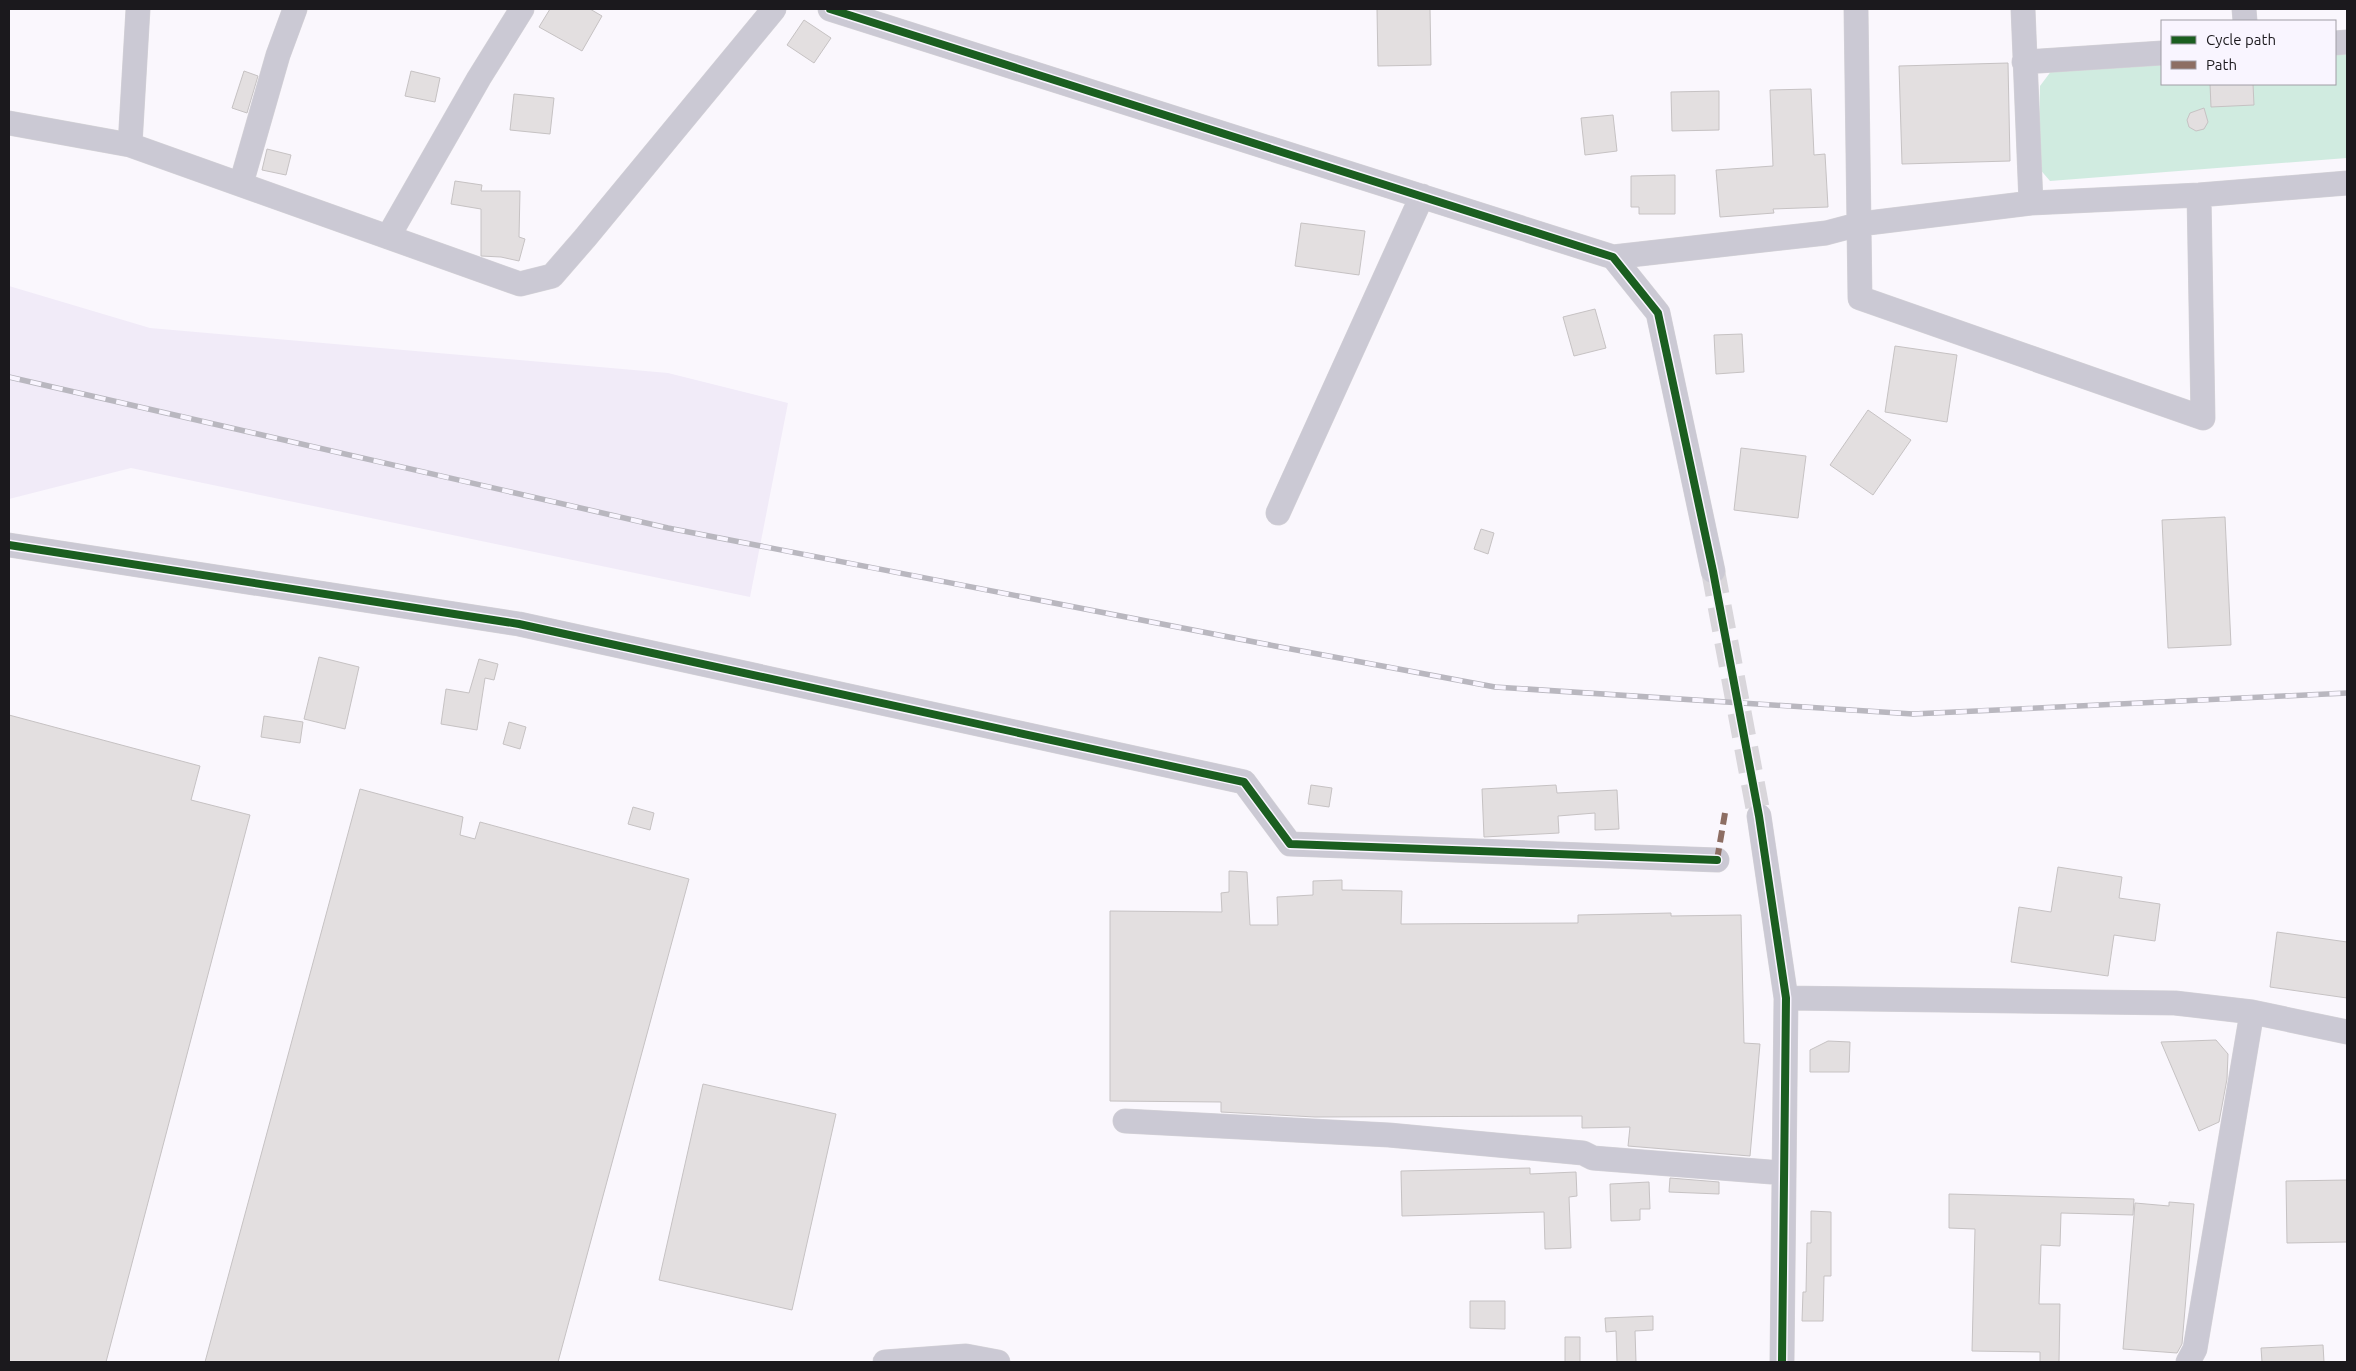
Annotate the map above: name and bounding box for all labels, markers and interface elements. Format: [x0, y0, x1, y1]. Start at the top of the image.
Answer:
legend [2161, 20, 2336, 85]
text: Cycle path [2206, 31, 2276, 48]
text: Path [2206, 56, 2237, 73]

